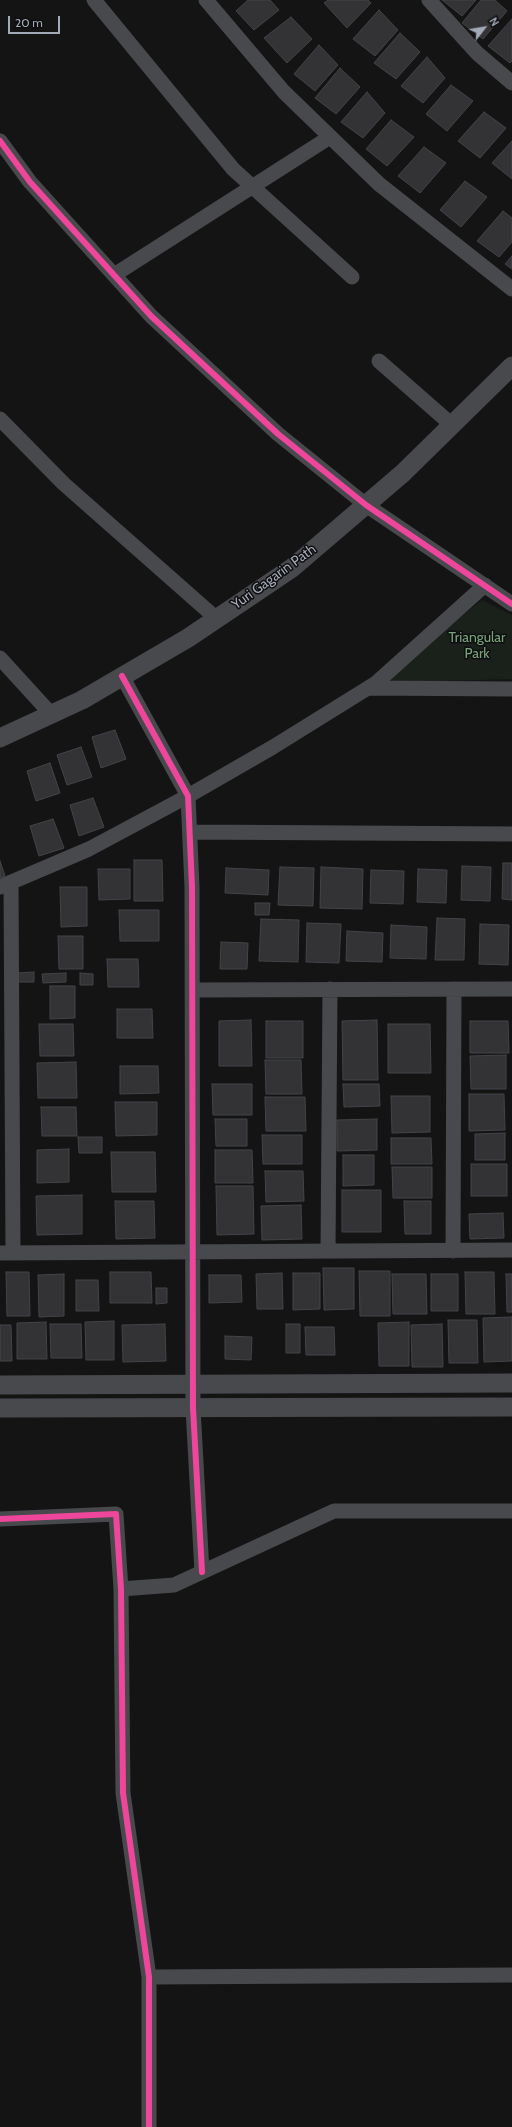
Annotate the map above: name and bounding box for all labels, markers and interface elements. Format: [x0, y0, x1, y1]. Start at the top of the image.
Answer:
scale bar [10, 8, 62, 34]
north arrow [464, 8, 504, 48]
text: 20 m [15, 15, 43, 30]
text: N [486, 15, 502, 29]
street label: Yuri Gagarin Path [229, 541, 319, 613]
park label: Triangular Park [449, 630, 505, 662]

